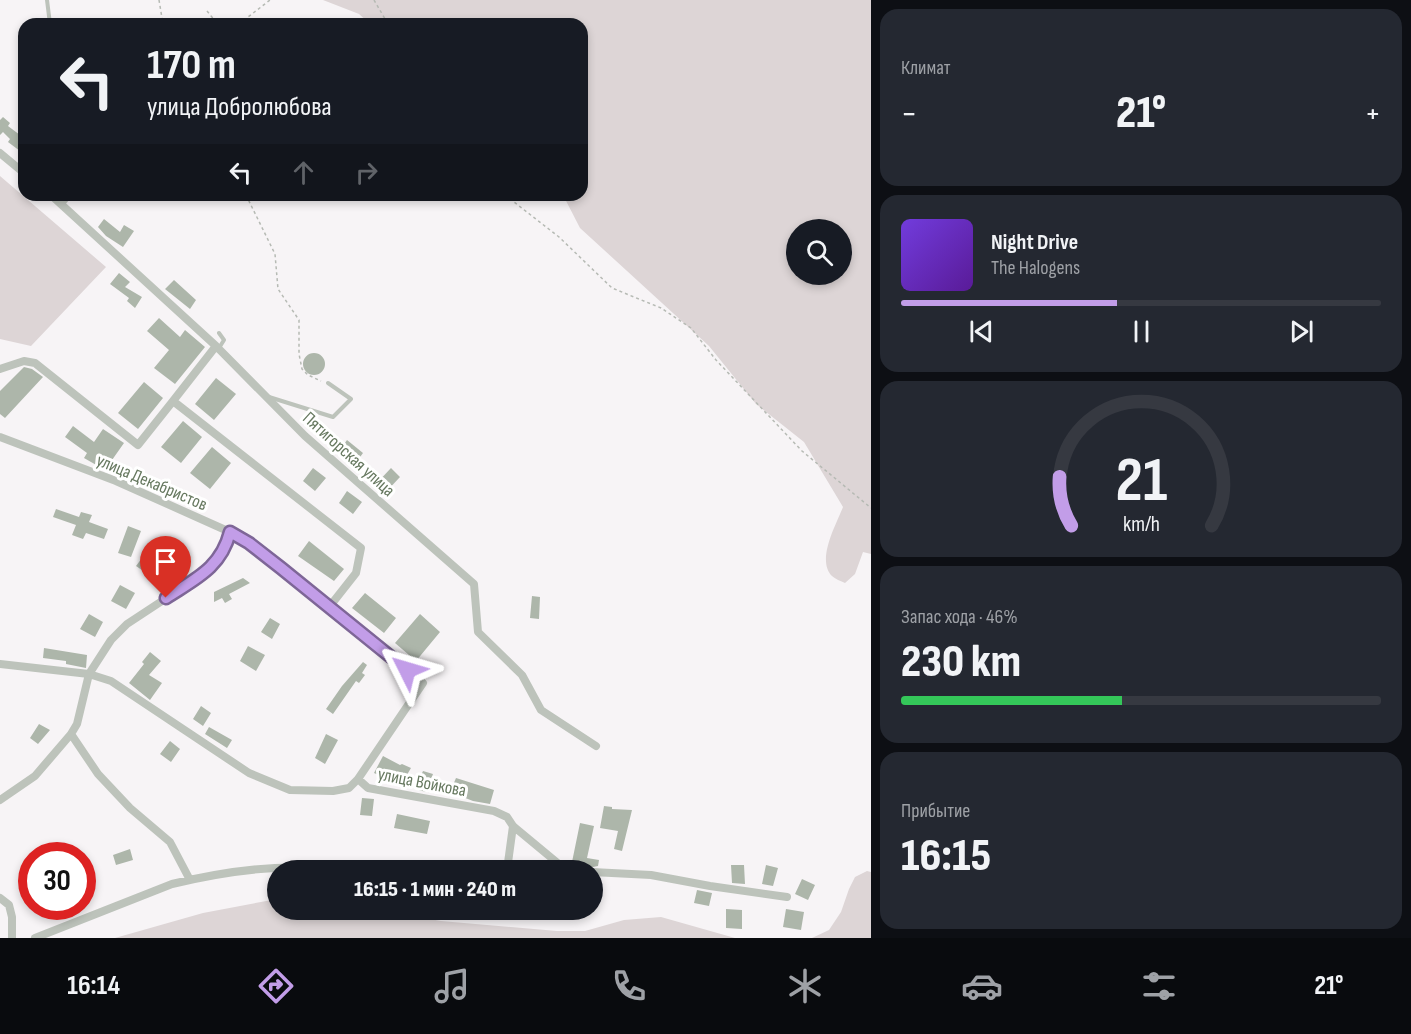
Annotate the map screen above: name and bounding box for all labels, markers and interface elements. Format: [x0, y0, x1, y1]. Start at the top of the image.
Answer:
text: 170 m [147, 40, 236, 91]
icon: left [48, 42, 126, 120]
text: Климат [901, 56, 951, 80]
text: 21° [1116, 86, 1166, 141]
text: улица Добролюбова [147, 91, 332, 123]
text: − [901, 94, 917, 134]
text: + [1365, 94, 1381, 134]
icon: left [224, 156, 257, 189]
icon: ahead [287, 156, 320, 189]
icon: right [350, 156, 383, 189]
map controls [786, 219, 852, 285]
button: search [786, 219, 852, 285]
text: Night Drive [991, 229, 1078, 256]
text: The Halogens [991, 256, 1080, 280]
icon: previous [965, 315, 998, 348]
icon: pause [1125, 315, 1158, 348]
icon: next [1285, 315, 1318, 348]
street label: Пятигорская улица [298, 408, 399, 501]
text: 21 [1115, 444, 1167, 519]
street label: улица Декабристов [93, 450, 210, 515]
text: km/h [1122, 512, 1160, 537]
pin [140, 536, 191, 598]
icon: arrive [149, 545, 182, 578]
text: Запас хода · 46% [901, 605, 1018, 629]
text: 230 km [901, 635, 1021, 690]
position arrow [375, 638, 439, 702]
street label: улица Войкова [376, 764, 468, 801]
text: Прибытие [901, 799, 970, 823]
text: 16:15 [901, 829, 991, 884]
speed limit sign: 30 [18, 842, 96, 920]
text: 16:15 · 1 мин · 240 m [354, 876, 516, 903]
icon: directions [255, 965, 297, 1007]
icon: music [431, 965, 473, 1007]
icon: phone [608, 965, 650, 1007]
icon: climate [784, 965, 826, 1007]
icon: car [961, 965, 1003, 1007]
icon: filters [1138, 965, 1180, 1007]
text: 16:14 [67, 970, 120, 1002]
text: 21° [1314, 970, 1344, 1002]

